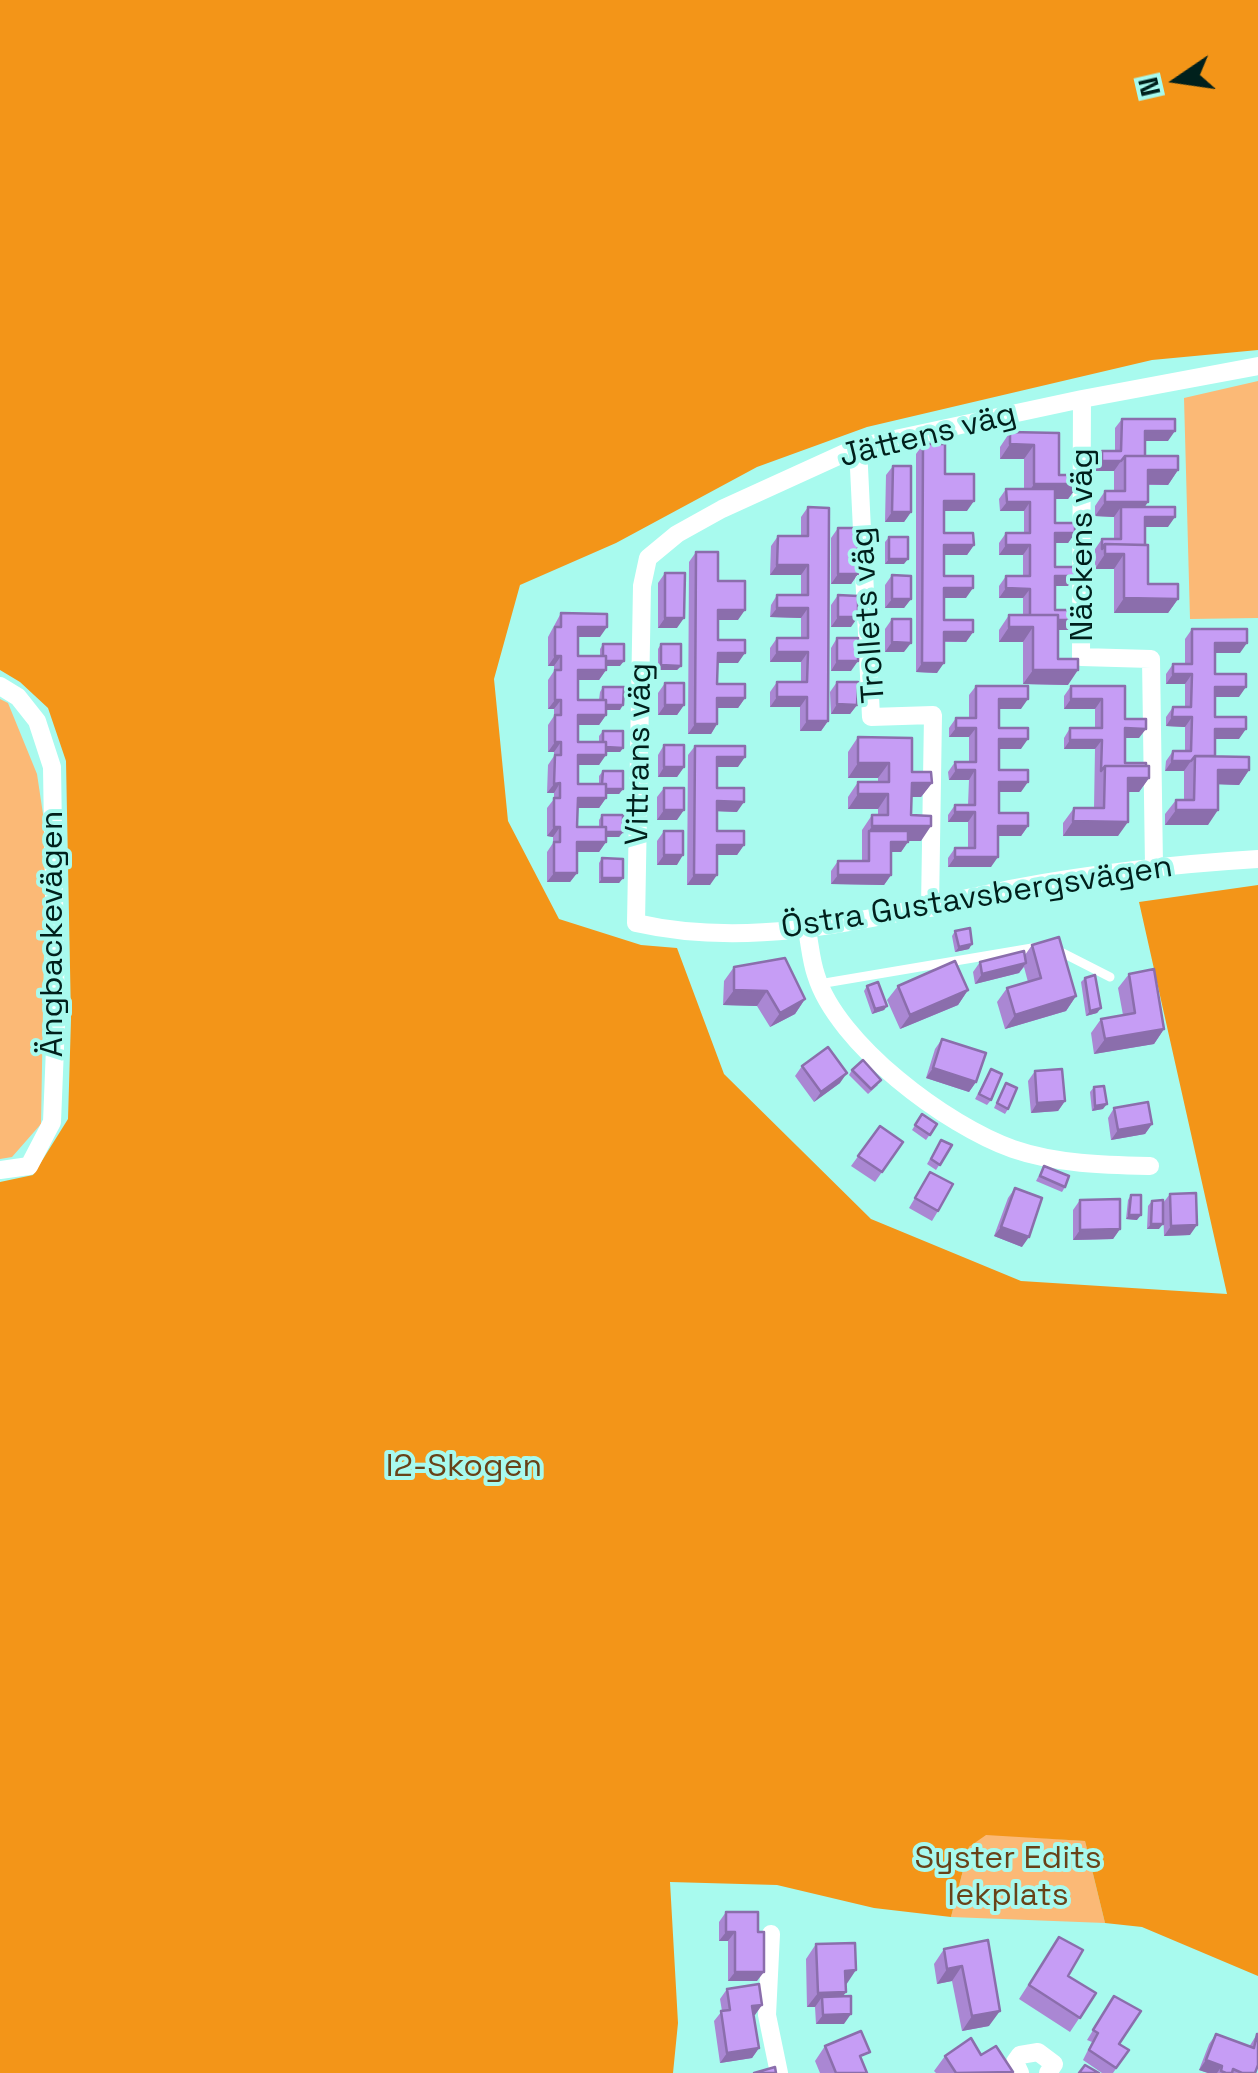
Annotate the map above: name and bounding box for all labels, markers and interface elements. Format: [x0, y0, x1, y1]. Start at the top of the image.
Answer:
north arrow [1128, 30, 1228, 130]
text: N [1129, 74, 1168, 100]
street label: Jättens väg [836, 396, 1020, 476]
street label: Näckens väg [1064, 448, 1102, 642]
street label: Trollets väg [844, 526, 894, 704]
street label: Vittrans väg [619, 662, 661, 846]
street label: Ängbackevägen [34, 811, 72, 1057]
street label: Östra Gustavsbergsvägen [779, 848, 1175, 948]
park label: I2-Skogen [386, 1448, 542, 1486]
park label: Syster Edits lekplats [914, 1840, 1102, 1915]

